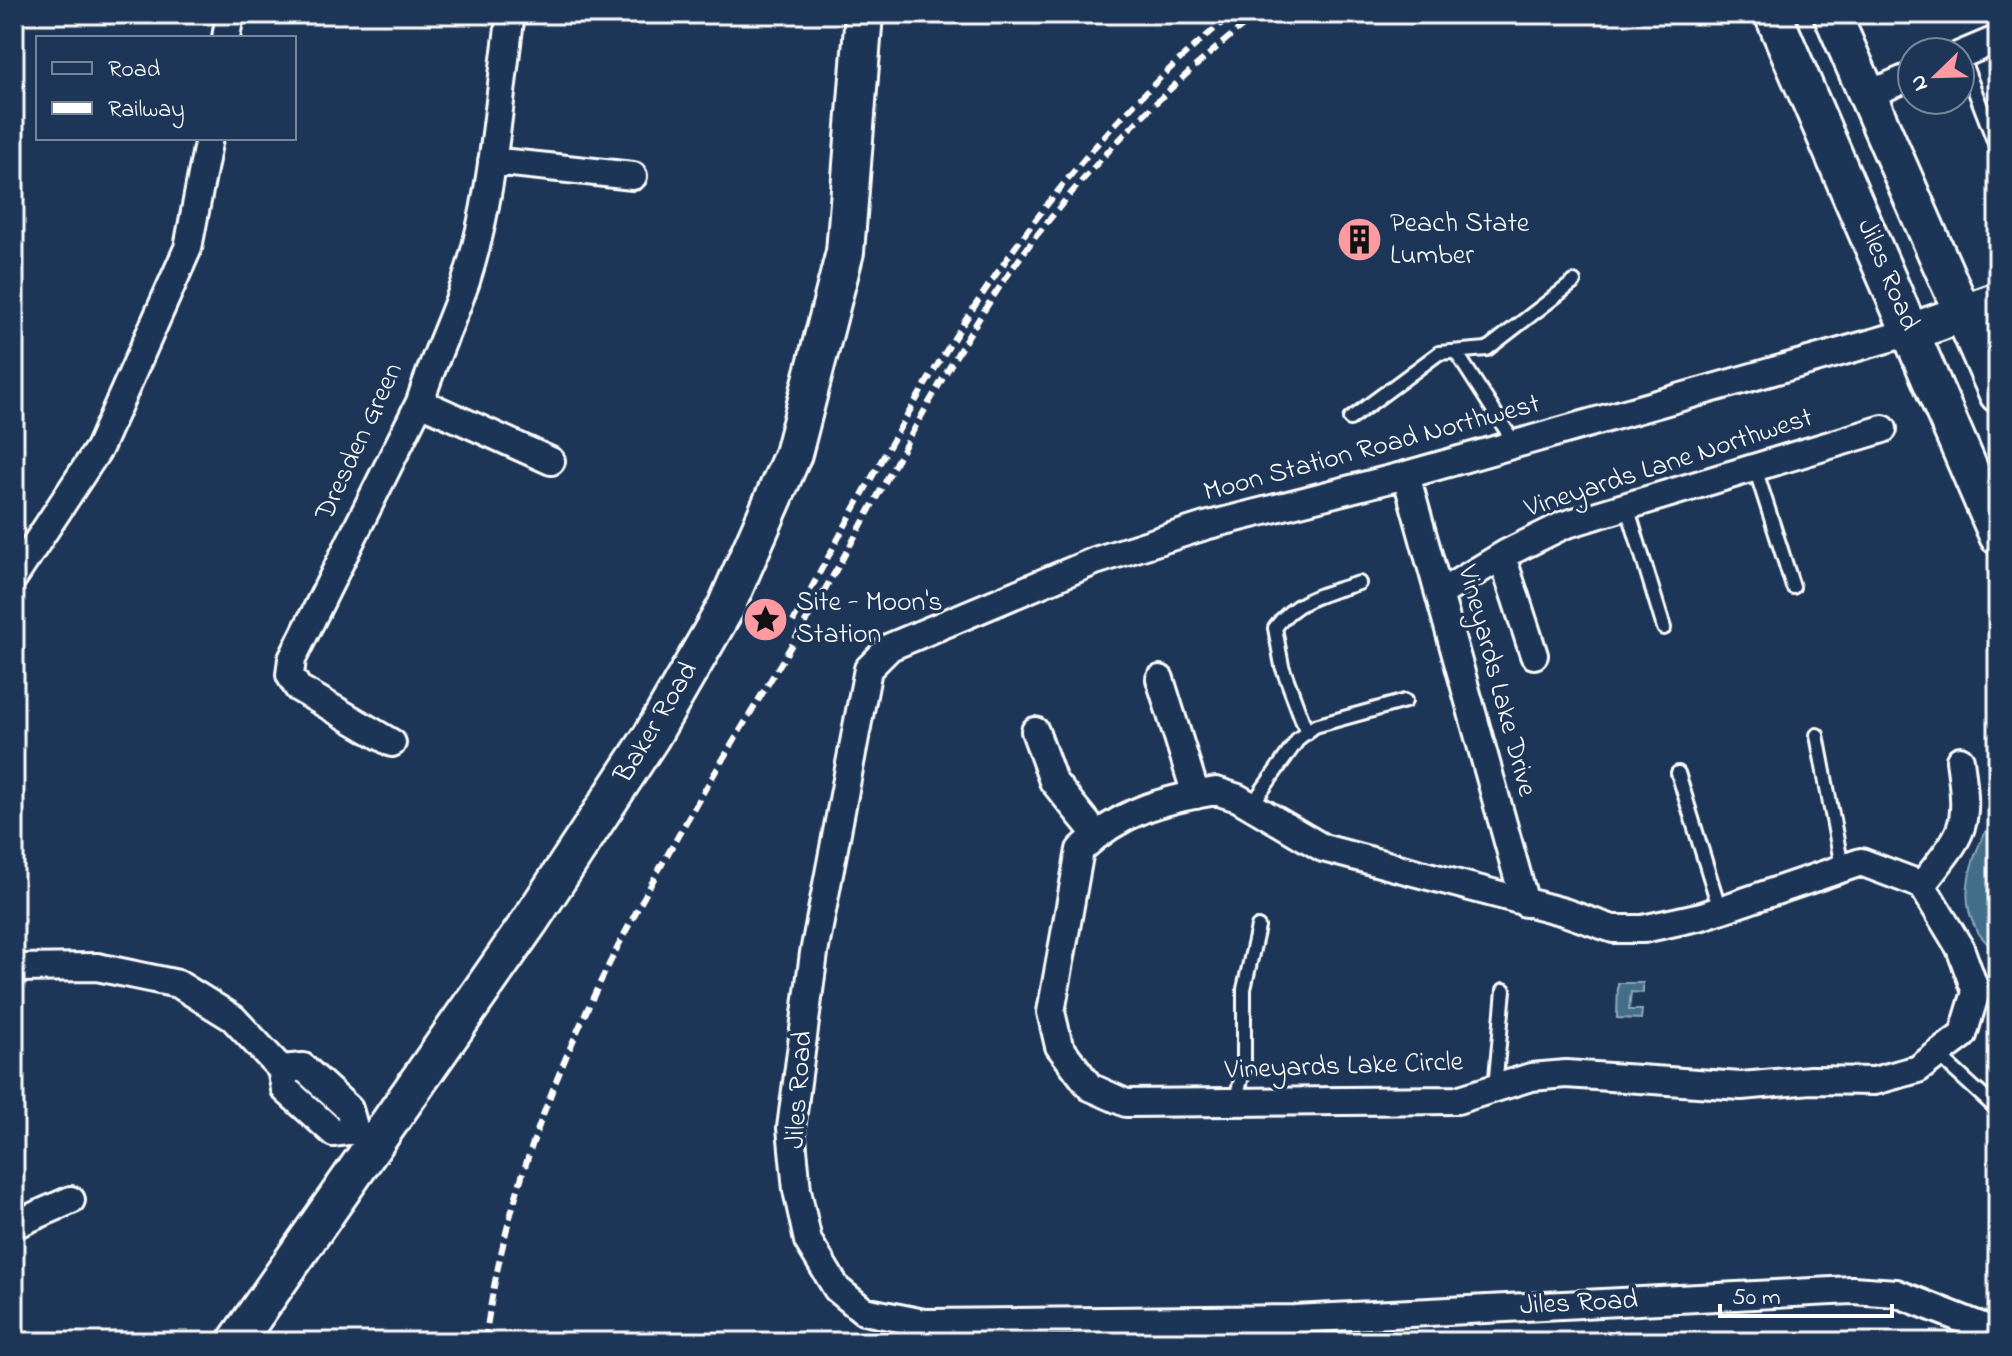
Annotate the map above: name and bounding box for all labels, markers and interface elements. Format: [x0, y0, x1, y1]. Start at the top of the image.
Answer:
legend [36, 36, 296, 140]
north arrow [1896, 36, 1976, 116]
text: Road [108, 53, 161, 88]
text: N [1903, 70, 1938, 96]
text: Railway [108, 93, 185, 129]
place label: Peach State Lumber [1390, 204, 1530, 277]
street label: Jiles Road [1845, 213, 1929, 338]
building icon: Peach State Lumber [1335, 216, 1383, 264]
street label: Dresden Green [305, 356, 415, 529]
street label: Moon Station Road Northwest [1199, 384, 1545, 514]
street label: Vineyards Lane Northwest [1519, 398, 1818, 530]
street label: Vineyards Lake Drive [1445, 560, 1547, 802]
place label: Site - Moon's Station [796, 583, 943, 656]
place icon: Site - Moon's Station [741, 595, 789, 643]
street label: Baker Road [604, 654, 710, 792]
street label: Jiles Road [775, 1029, 825, 1150]
street label: Vineyards Lake Circle [1223, 1042, 1464, 1092]
scale bar [1720, 1268, 1892, 1318]
street label: Jiles Road [1519, 1280, 1639, 1328]
text: 50 m [1732, 1281, 1781, 1316]

